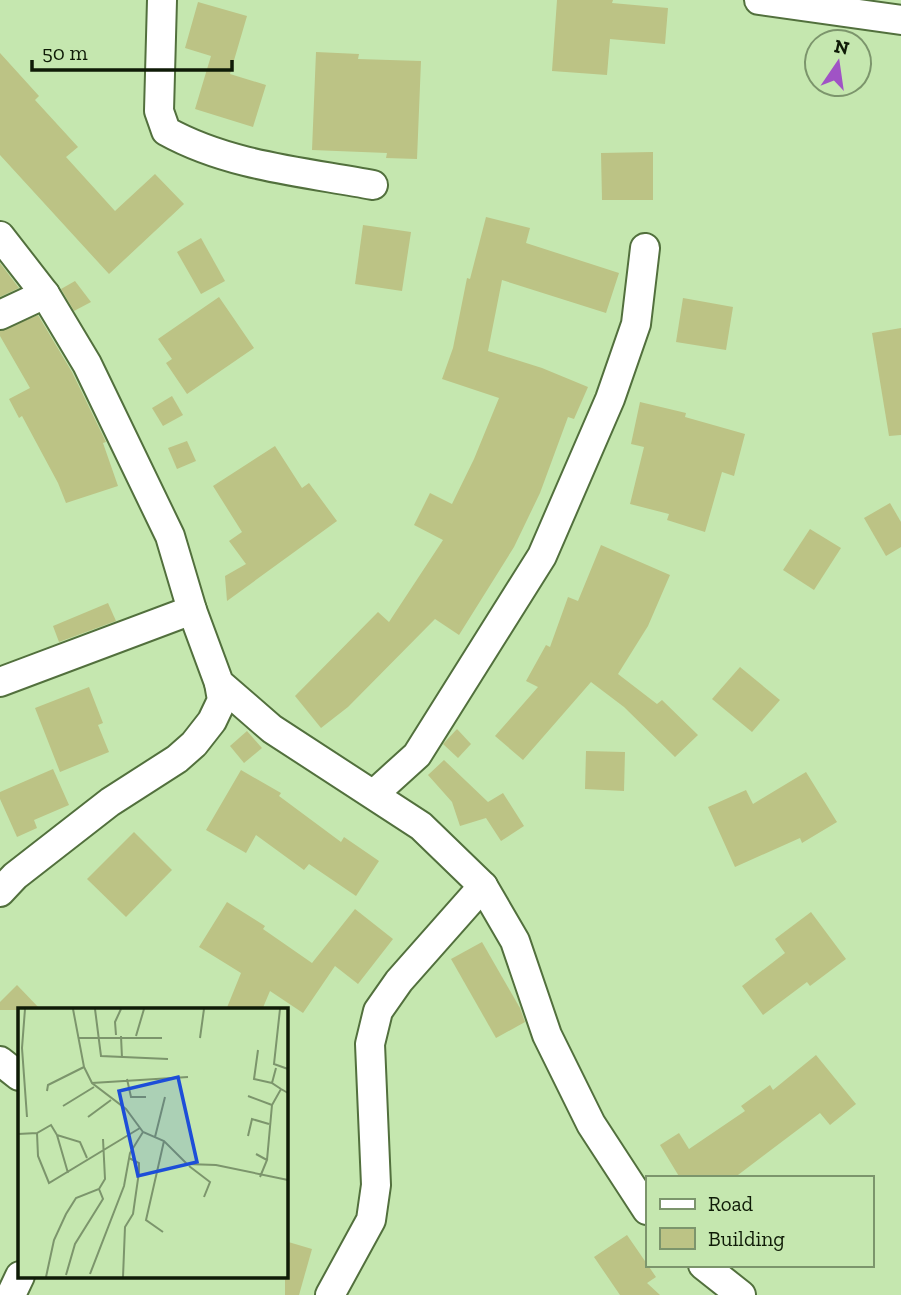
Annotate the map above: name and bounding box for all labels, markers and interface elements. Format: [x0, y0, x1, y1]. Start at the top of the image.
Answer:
scale bar [32, 28, 231, 72]
north arrow [803, 28, 873, 98]
text: N [832, 34, 851, 60]
text: 50 m [42, 40, 88, 65]
inset map [18, 1008, 287, 1278]
legend [646, 1176, 873, 1267]
text: Road [708, 1191, 754, 1216]
text: Building [708, 1226, 785, 1251]

